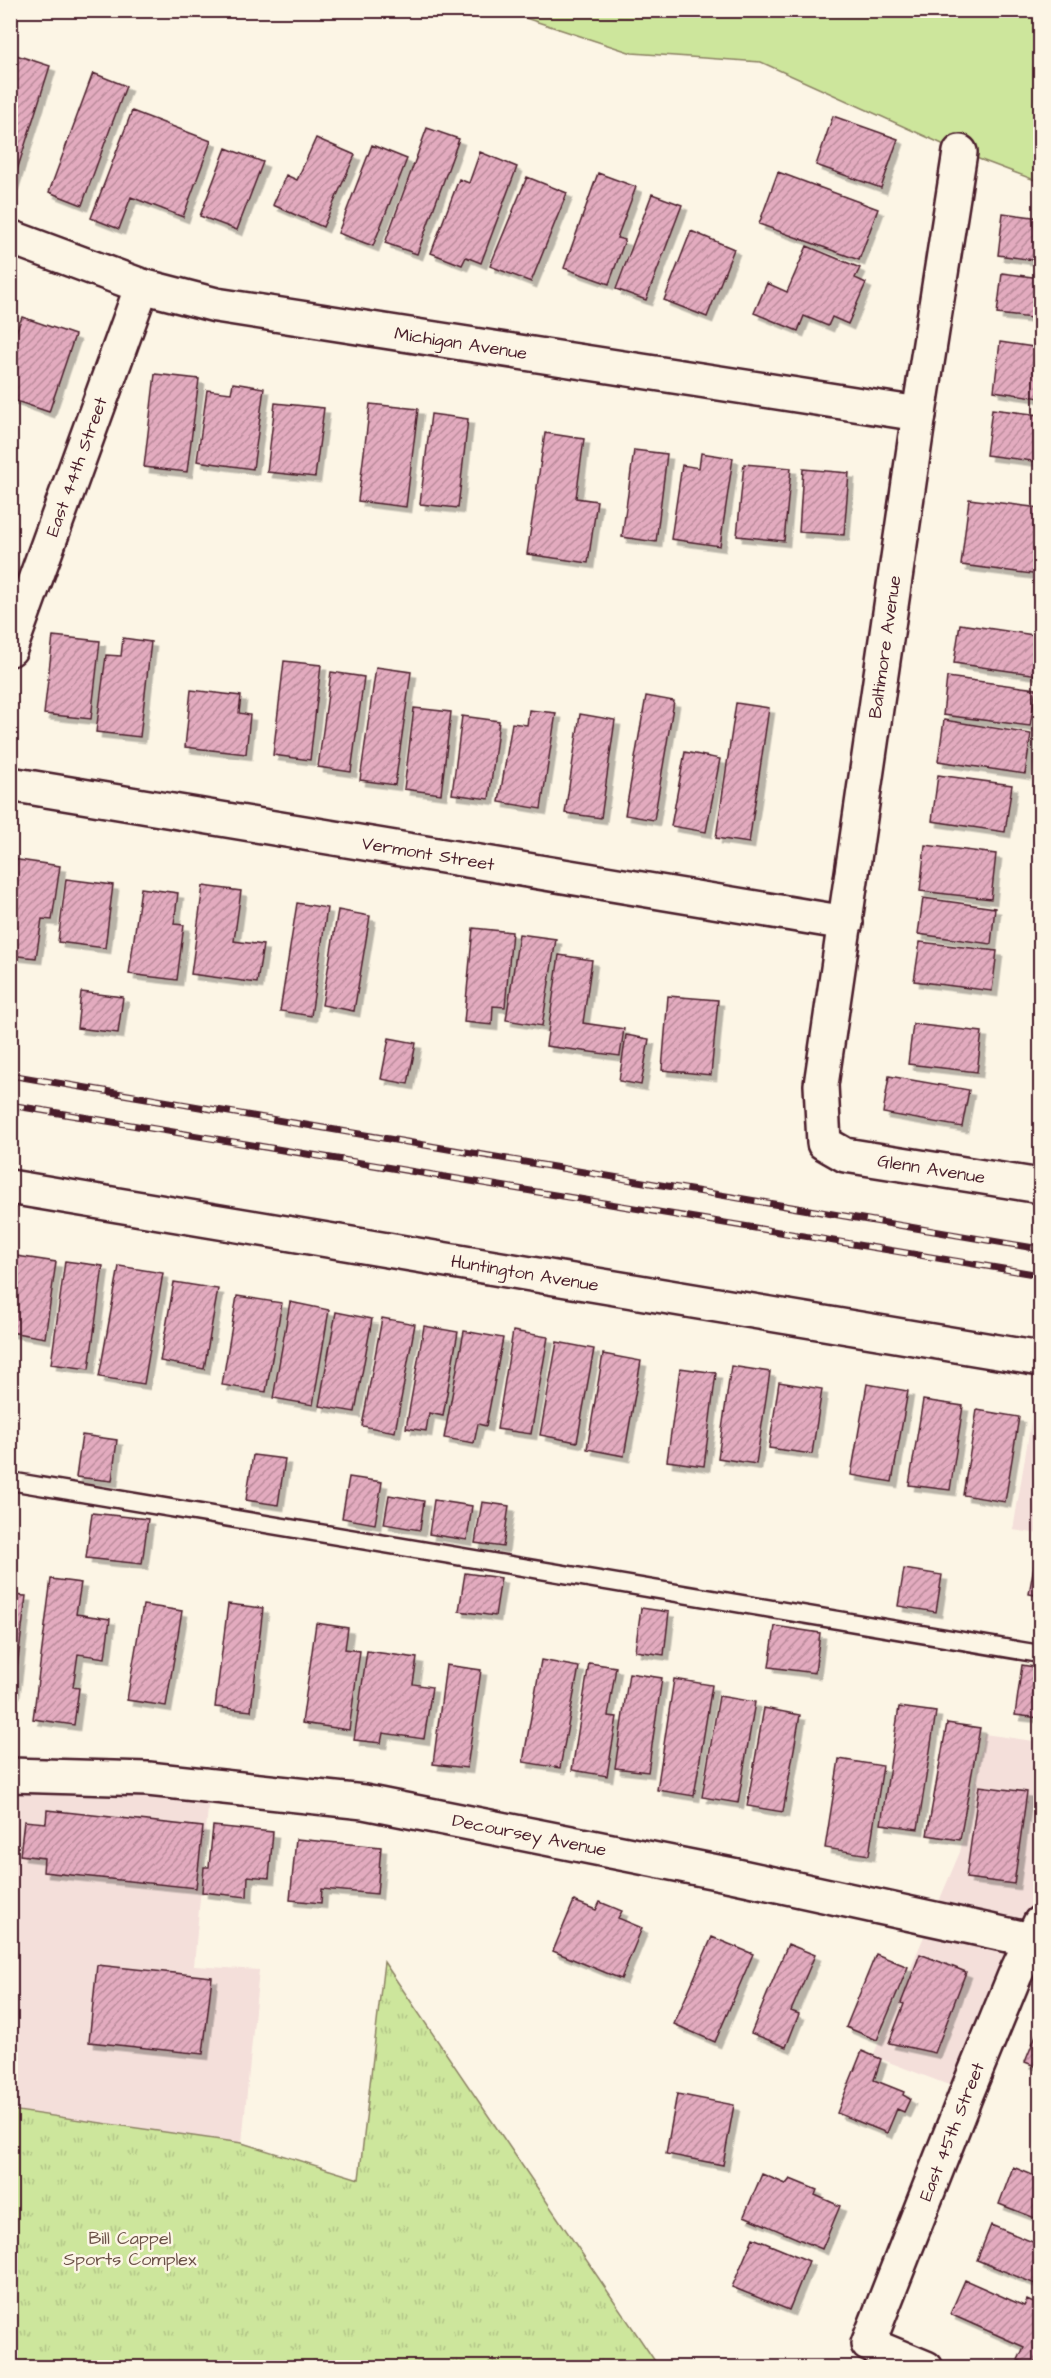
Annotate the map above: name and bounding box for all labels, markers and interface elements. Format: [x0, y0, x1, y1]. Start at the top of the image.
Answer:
street label: Michigan Avenue [393, 320, 529, 366]
street label: East 44th Street [39, 393, 113, 540]
street label: Baltimore Avenue [863, 574, 907, 720]
street label: Vermont Street [360, 830, 497, 877]
street label: Glenn Avenue [876, 1148, 987, 1190]
street label: Huntington Avenue [449, 1248, 601, 1298]
street label: Decoursey Avenue [450, 1807, 609, 1862]
street label: East 45th Street [913, 2058, 991, 2205]
park label: Bill Cappel Sports Complex [63, 2226, 197, 2272]

